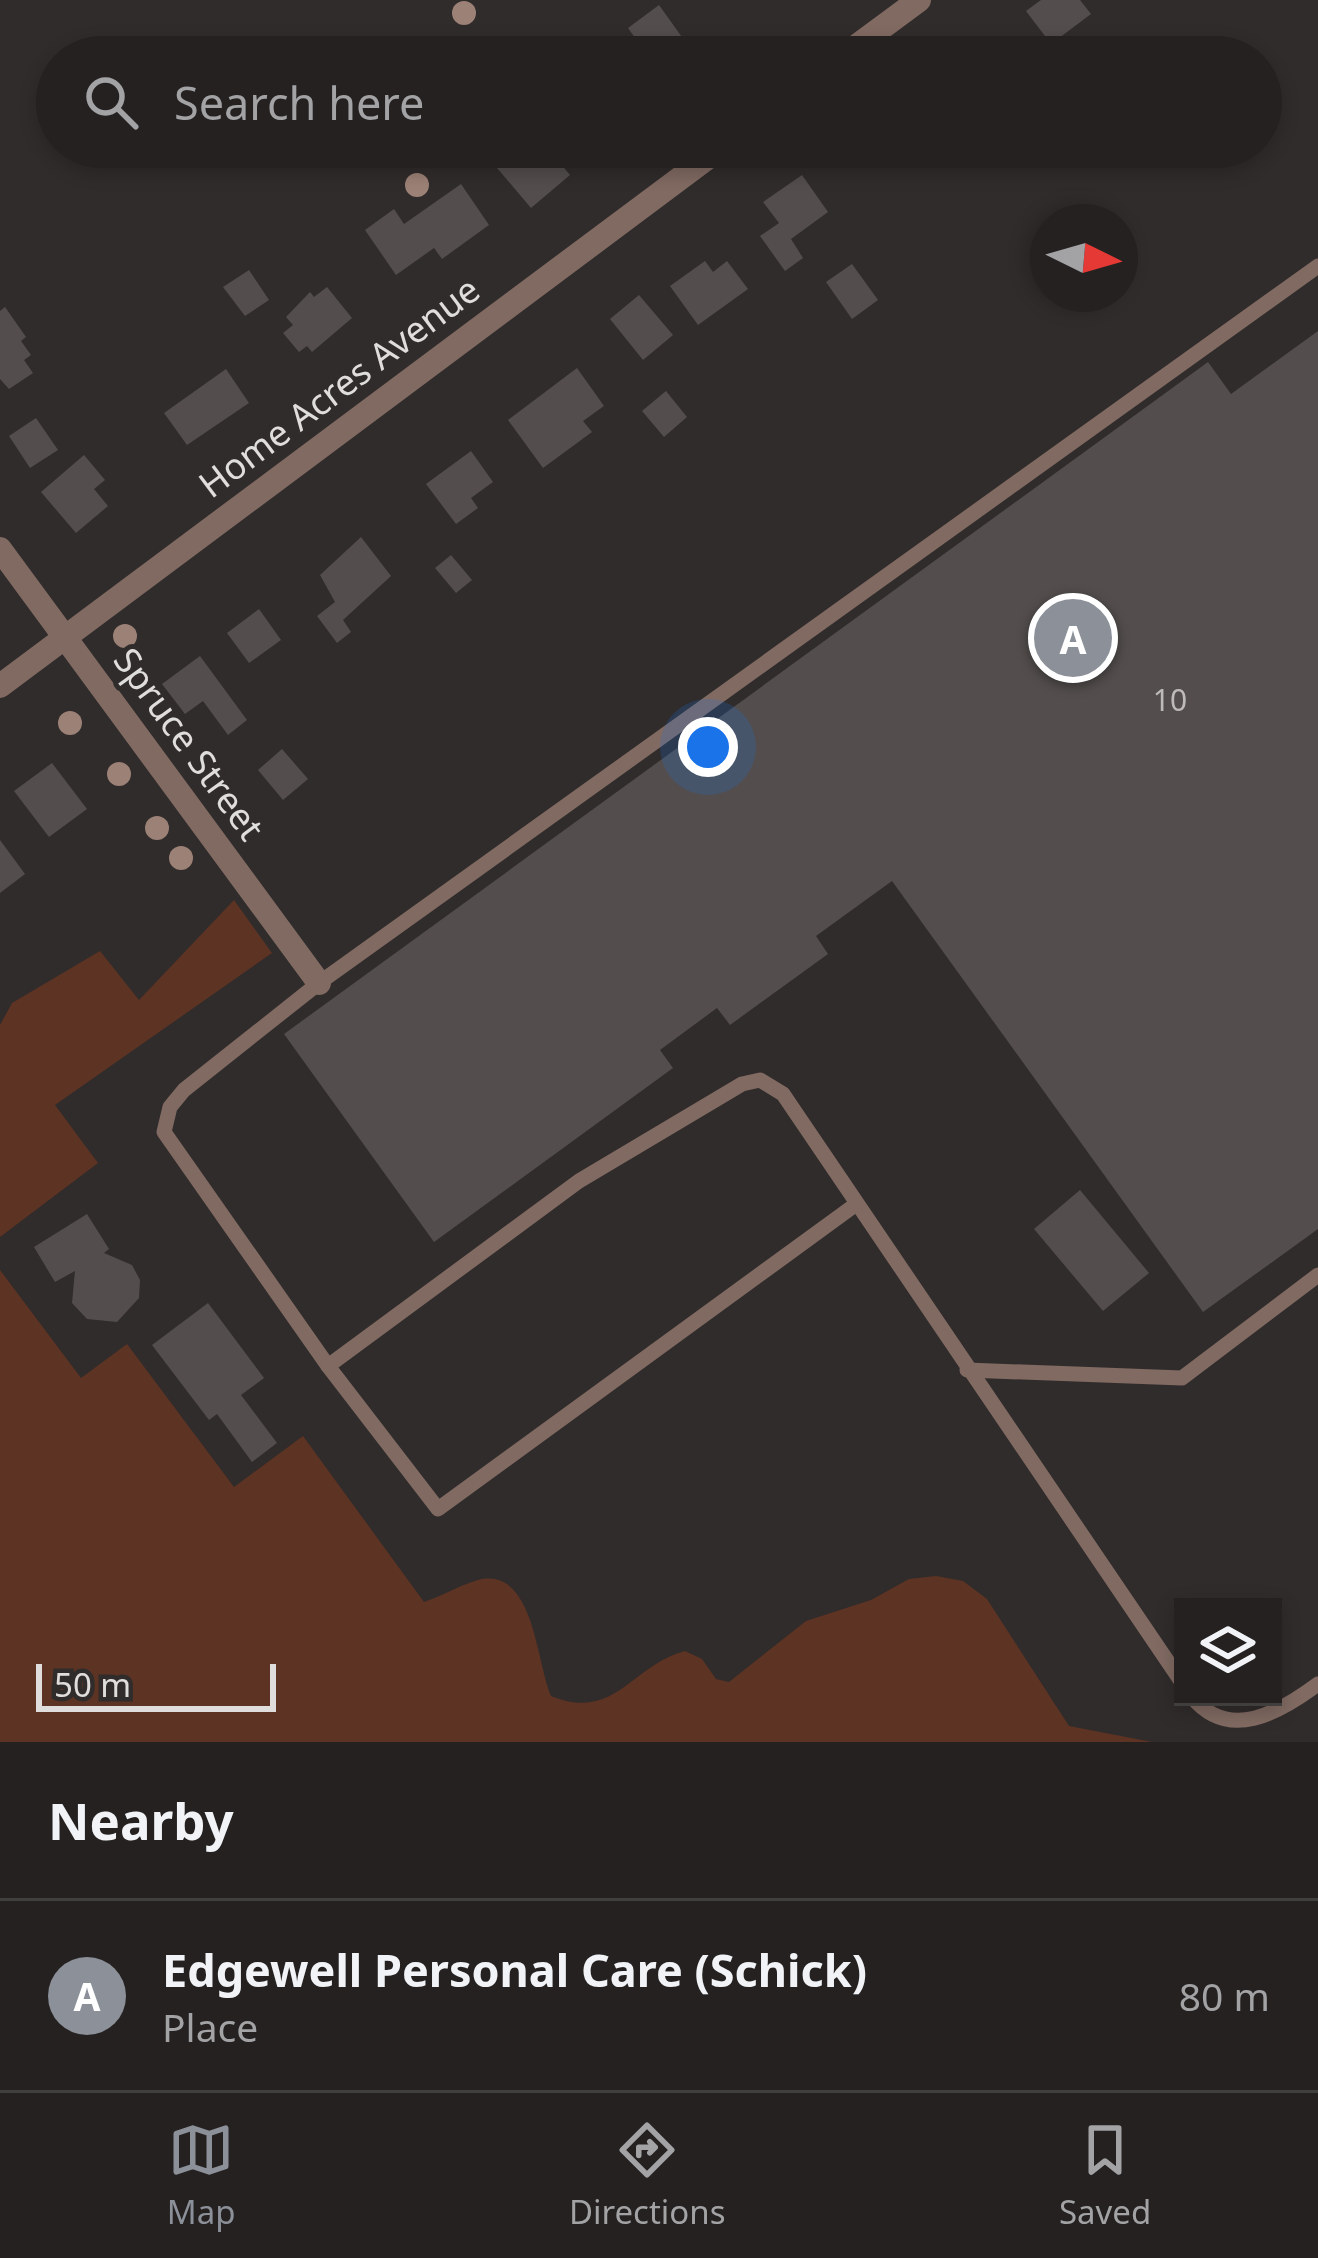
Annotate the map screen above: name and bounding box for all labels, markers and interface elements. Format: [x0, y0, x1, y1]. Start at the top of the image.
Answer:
search box [36, 36, 1282, 168]
icon: search [78, 69, 144, 135]
text: Search here [174, 72, 424, 133]
north arrow [1030, 204, 1138, 312]
street label: Home Acres Avenue [188, 265, 489, 508]
pin: A [1034, 593, 1112, 683]
street label: Spruce Street [103, 638, 276, 850]
house number: 10 [1153, 679, 1187, 720]
your location [678, 717, 738, 777]
map controls [1174, 1598, 1282, 1706]
button: layers [1174, 1598, 1282, 1706]
scale bar [36, 1658, 276, 1711]
text: 50 m [54, 1662, 131, 1707]
text: Nearby [48, 1785, 234, 1855]
text: Edgewell Personal Care (Schick) [162, 1939, 867, 2000]
text: A [74, 1969, 101, 2022]
text: 80 m [1179, 1969, 1270, 2022]
text: Place [162, 2000, 258, 2053]
tab: Map [167, 2117, 235, 2234]
tab: Directions [569, 2117, 726, 2234]
tab: Saved [1059, 2117, 1151, 2234]

